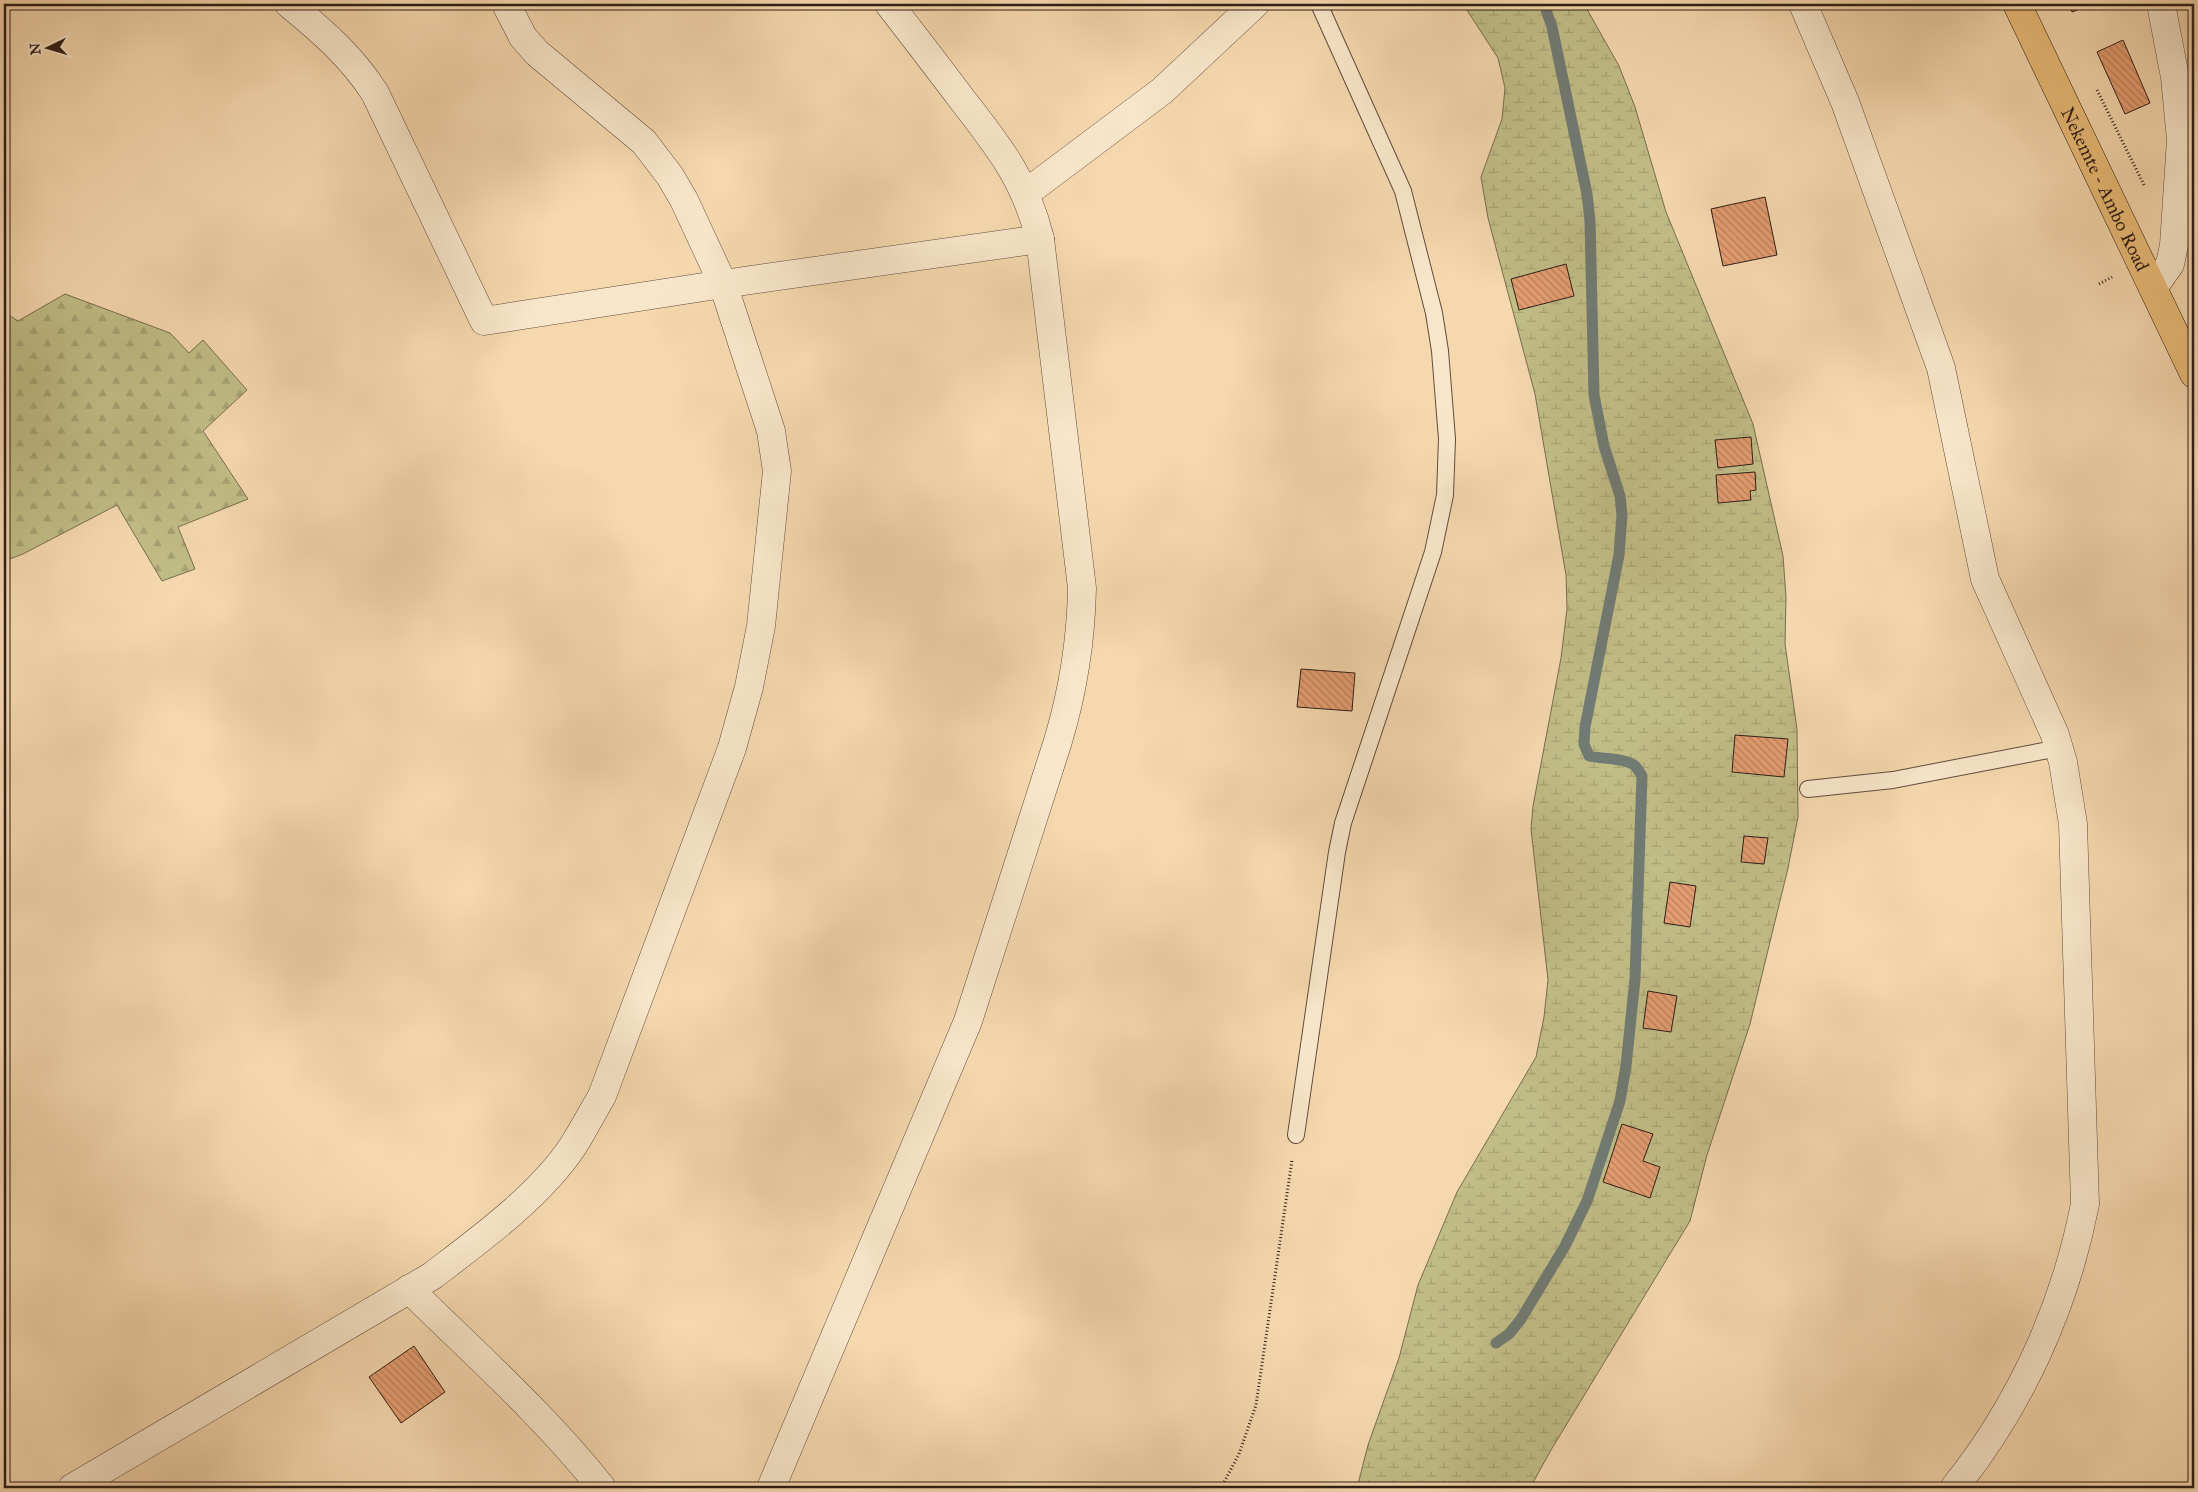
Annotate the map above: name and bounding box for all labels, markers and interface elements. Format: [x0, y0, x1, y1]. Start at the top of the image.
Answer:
north arrow [22, 22, 72, 72]
text: N [27, 42, 45, 56]
street label: Nekemte - Ambo Road [2056, 103, 2155, 275]

